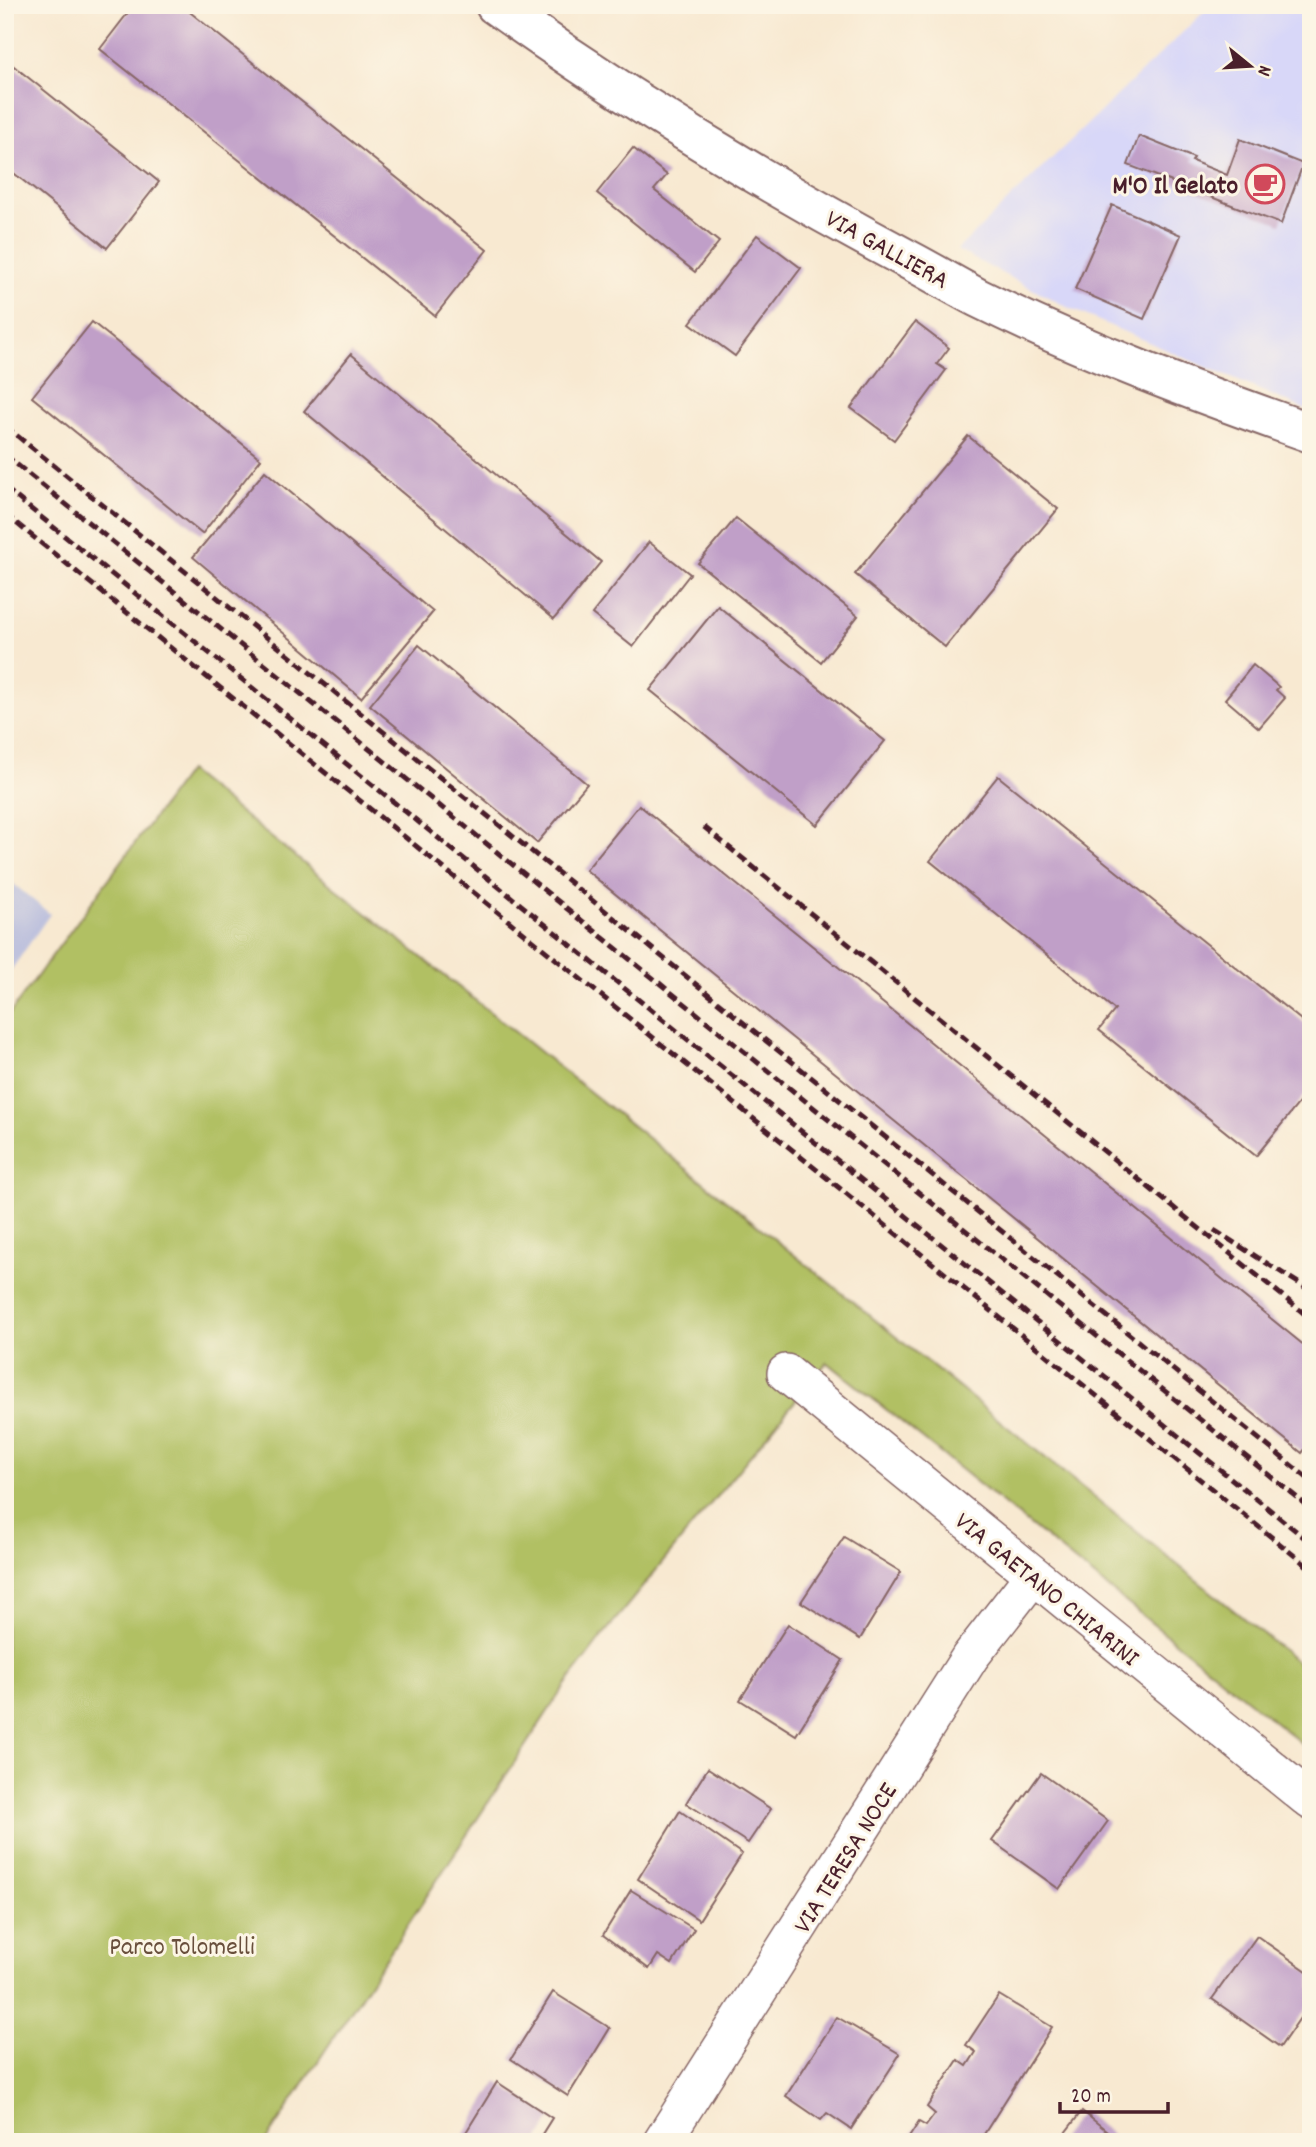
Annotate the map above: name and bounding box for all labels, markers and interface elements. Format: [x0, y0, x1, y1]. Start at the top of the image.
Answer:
north arrow [1214, 32, 1284, 102]
text: N [1249, 62, 1277, 79]
cafe icon: M'O Il Gelato [1244, 163, 1286, 205]
place label: M'O Il Gelato [1112, 169, 1238, 206]
street label: VIA GALLIERA [818, 202, 955, 300]
street label: VIA GAETANO CHIARINI [945, 1505, 1146, 1677]
street label: VIA TERESA NOCE [786, 1776, 908, 1941]
park label: Parco Tolomelli [109, 1930, 255, 1967]
scale bar [1060, 2070, 1169, 2114]
text: 20 m [1071, 2083, 1111, 2113]

